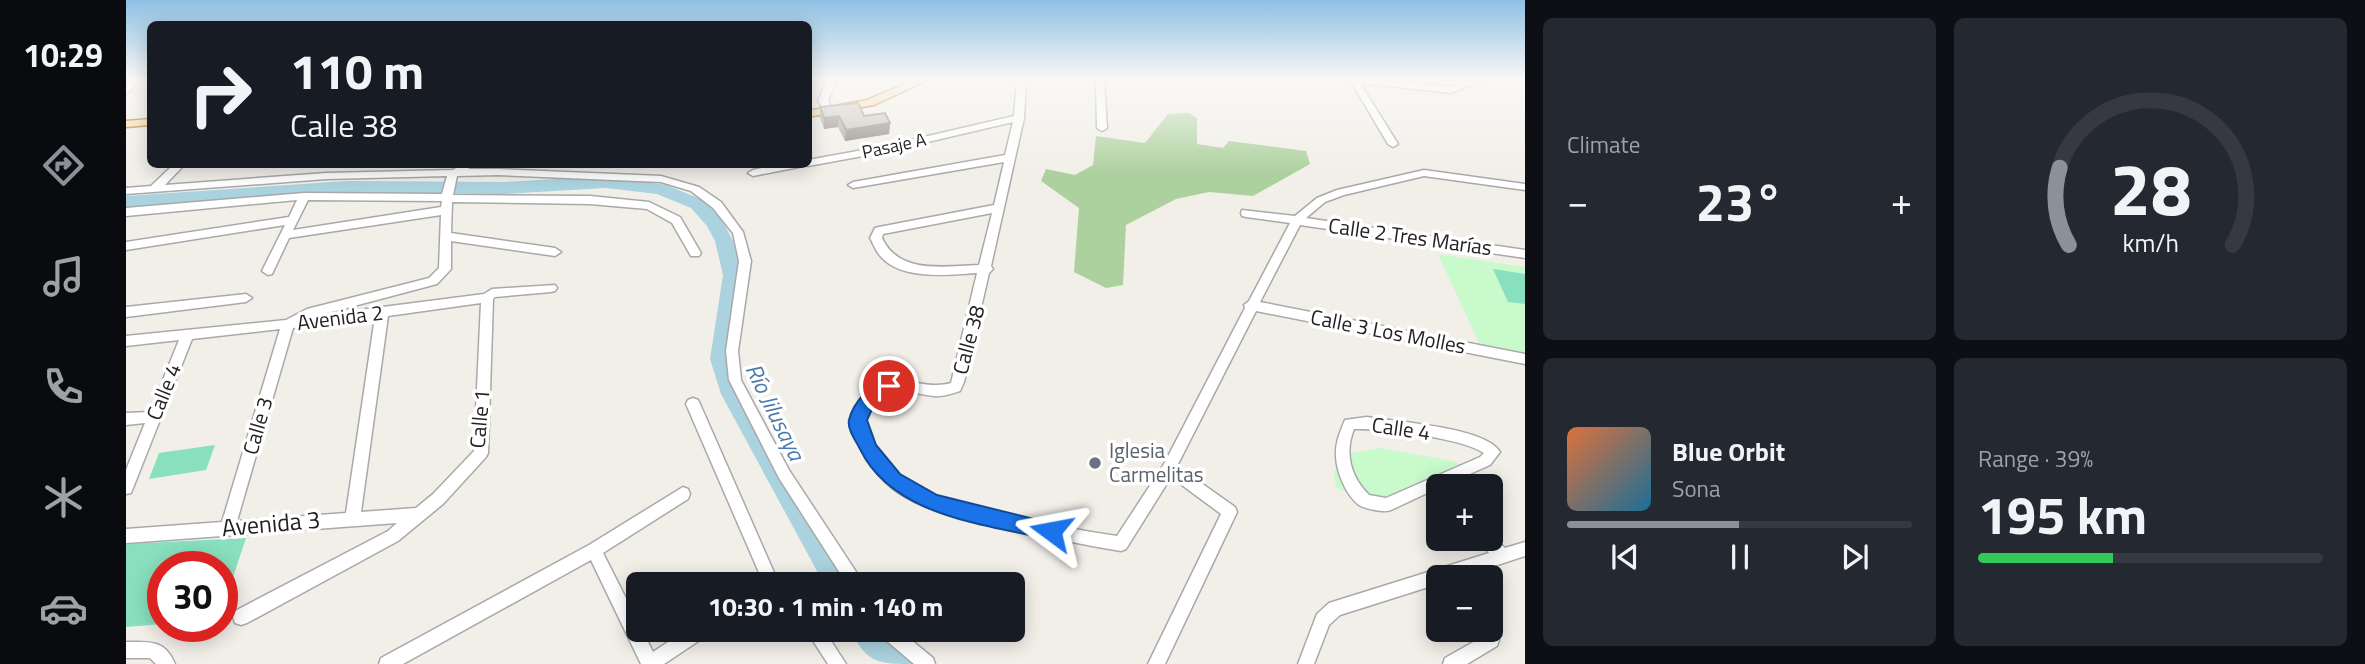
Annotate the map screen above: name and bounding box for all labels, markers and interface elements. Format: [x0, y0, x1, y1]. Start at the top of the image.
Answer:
text: 10:29 [23, 31, 103, 79]
text: 110 m [290, 33, 424, 108]
icon: right [175, 49, 266, 140]
text: Calle 38 [290, 101, 397, 149]
street label: Pasaje A [859, 126, 929, 165]
text: Climate [1567, 127, 1640, 162]
text: 28 [2110, 133, 2191, 243]
icon: directions [39, 141, 88, 190]
text: 23° [1696, 162, 1783, 241]
text: − [1567, 172, 1588, 230]
text: + [1891, 172, 1912, 230]
street label: Calle 2 Tres Marías [1326, 209, 1494, 263]
text: km/h [2122, 224, 2179, 262]
icon: music [39, 252, 88, 301]
street label: Avenida 2 [295, 296, 385, 338]
street label: Calle 3 Los Molles [1308, 300, 1468, 362]
street label: Calle 38 [943, 301, 993, 378]
pin [859, 356, 919, 416]
water label: Río Jilusaya [737, 357, 815, 468]
street label: Calle 4 [137, 358, 189, 425]
icon: phone [39, 362, 88, 411]
icon: arrive [870, 367, 908, 405]
street label: Calle 1 [461, 388, 497, 450]
street label: Calle 3 [234, 393, 281, 458]
street label: Calle 4 [1370, 408, 1432, 448]
text: Blue Orbit [1672, 432, 1785, 471]
place label: Iglesia Carmelitas [1109, 434, 1203, 490]
text: Range · 39% [1978, 441, 2093, 476]
marker: Iglesia Carmelitas [1087, 455, 1103, 471]
text: Sona [1672, 471, 1720, 506]
icon: climate [39, 473, 88, 522]
map controls [1426, 474, 1503, 642]
button: + [1426, 474, 1503, 551]
text: 195 km [1978, 475, 2147, 554]
position arrow [1014, 494, 1088, 568]
street label: Avenida 3 [220, 501, 322, 545]
icon: previous [1606, 538, 1644, 576]
icon: pause [1721, 538, 1759, 576]
icon: next [1836, 538, 1874, 576]
speed limit sign: 30 [147, 551, 238, 642]
button: − [1426, 565, 1503, 642]
icon: car [39, 584, 88, 633]
text: 10:30 · 1 min · 140 m [708, 587, 943, 626]

